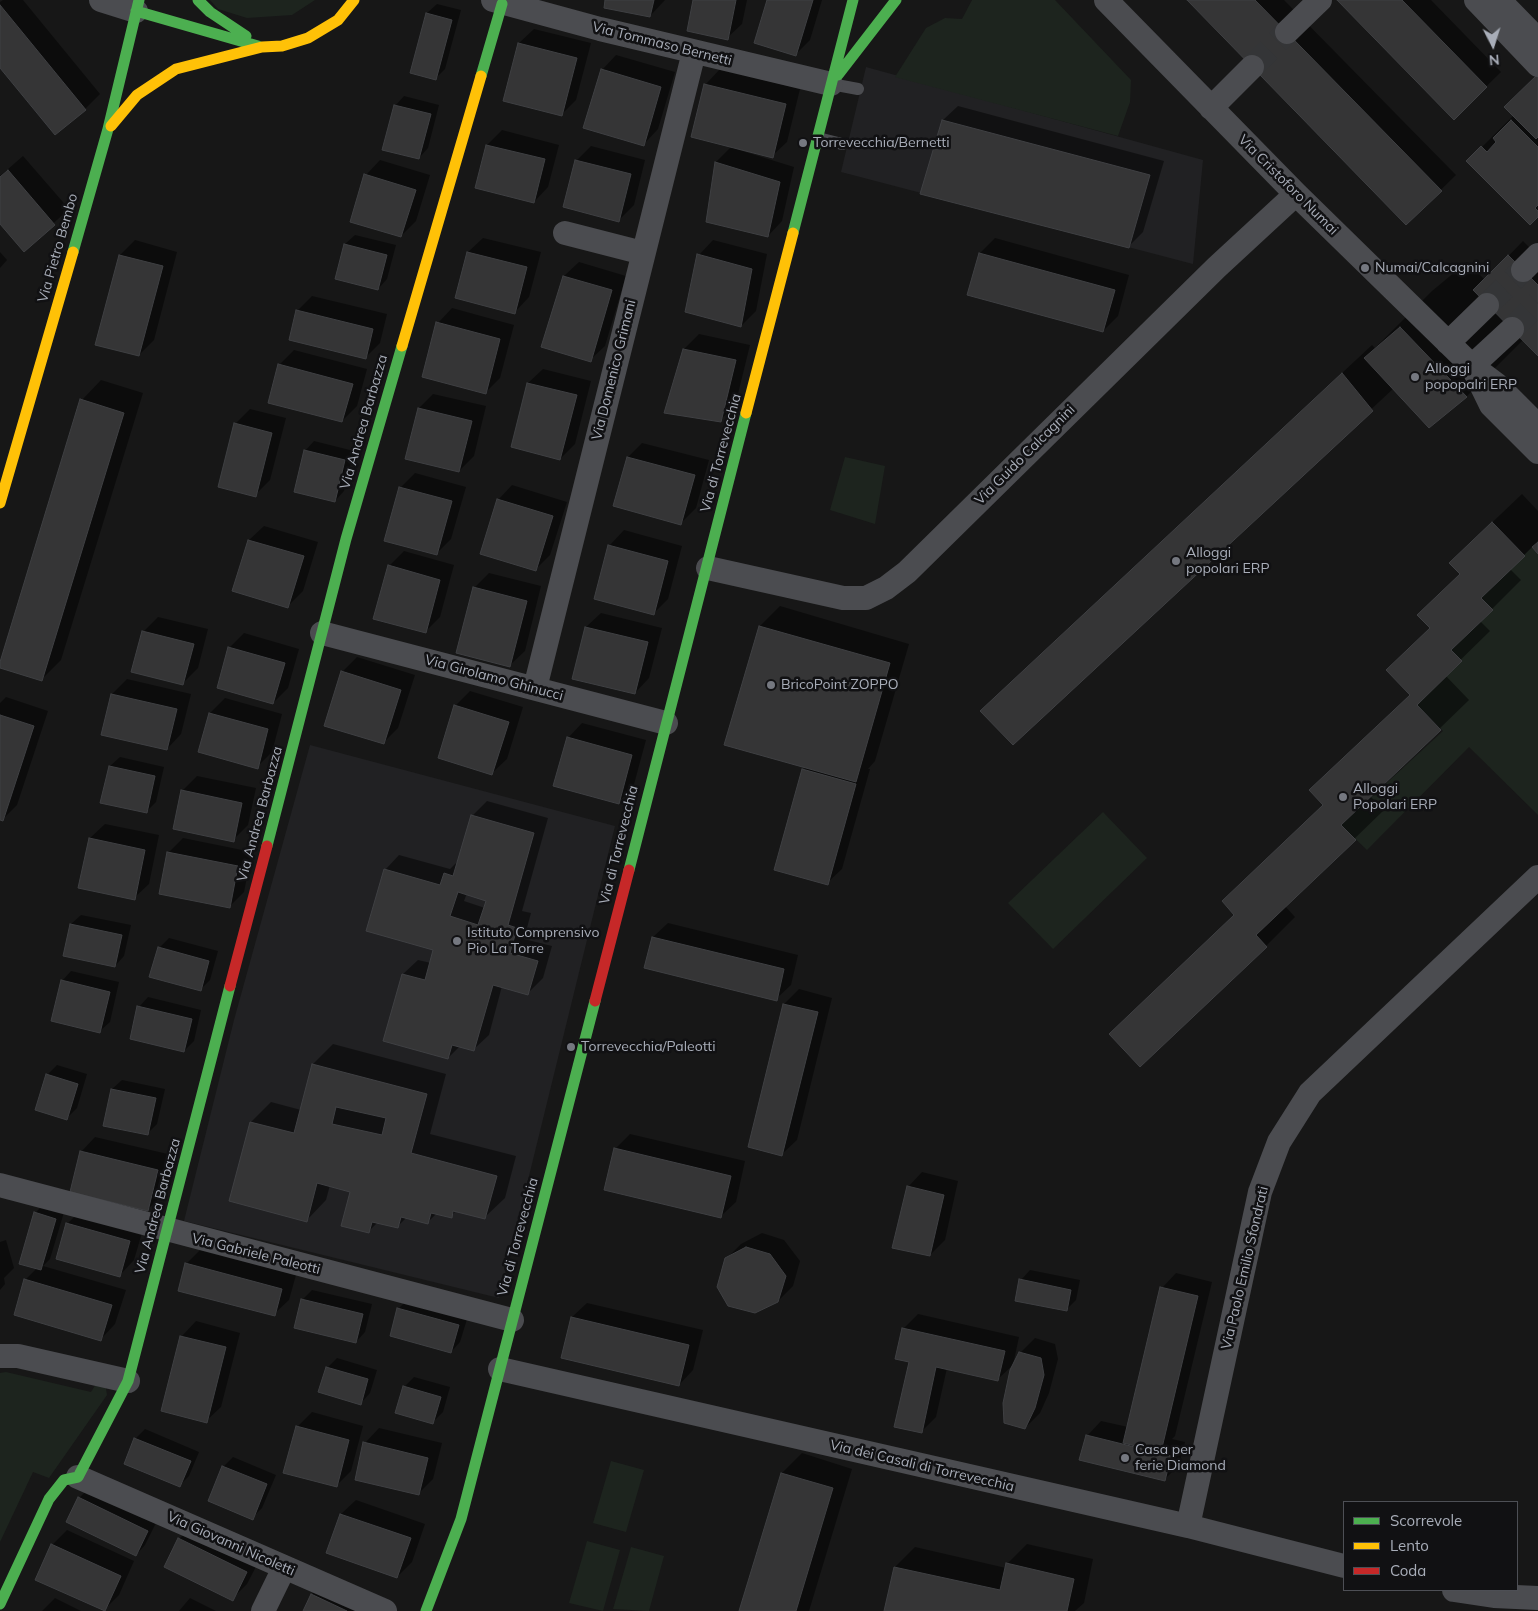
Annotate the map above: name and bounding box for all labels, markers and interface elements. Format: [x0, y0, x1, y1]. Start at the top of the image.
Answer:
street label: Via Tommaso Bernetti [591, 19, 733, 69]
north arrow [1468, 20, 1518, 70]
text: N [1488, 51, 1500, 69]
street label: Via Cristoforo Numai [1235, 132, 1341, 238]
place label: Torrevecchia/Bernetti [813, 135, 950, 151]
marker: Torrevecchia/Bernetti [797, 137, 809, 149]
street label: Via Pietro Bembo [34, 192, 82, 304]
place label: Numai/Calcagnini [1375, 260, 1489, 276]
marker: Numai/Calcagnini [1359, 262, 1371, 274]
street label: Via Domenico Grimani [588, 298, 640, 442]
street label: Via Andrea Barbazza [337, 353, 391, 491]
place label: Alloggi popopalri ERP [1425, 361, 1517, 394]
marker: Alloggi popopalri ERP [1409, 371, 1421, 383]
street label: Via di Torrevecchia [697, 392, 745, 514]
street label: Via Guido Calcagnini [971, 401, 1079, 509]
place label: Alloggi popolari ERP [1186, 545, 1270, 578]
marker: Alloggi popolari ERP [1170, 555, 1182, 567]
street label: Via Girolamo Ghinucci [423, 651, 565, 705]
place label: BricoPoint ZOPPO [781, 677, 898, 693]
marker: BricoPoint ZOPPO [765, 679, 777, 691]
street label: Via Andrea Barbazza [234, 745, 286, 883]
place label: Alloggi Popolari ERP [1353, 781, 1437, 814]
street label: Via di Torrevecchia [596, 784, 642, 906]
marker: Alloggi Popolari ERP [1337, 791, 1349, 803]
place label: Istituto Comprensivo Pio La Torre [467, 925, 599, 958]
marker: Istituto Comprensivo Pio La Torre [451, 935, 463, 947]
place label: Torrevecchia/Paleotti [581, 1039, 716, 1055]
marker: Torrevecchia/Paleotti [565, 1041, 577, 1053]
street label: Via Andrea Barbazza [132, 1137, 184, 1275]
street label: Via di Torrevecchia [494, 1176, 542, 1298]
street label: Via Paolo Emilio Sfondrati [1218, 1185, 1272, 1351]
street label: Via Gabriele Paleotti [190, 1230, 322, 1278]
street label: Via dei Casali di Torrevecchia [828, 1437, 1016, 1495]
place label: Casa per ferie Diamond [1135, 1442, 1226, 1474]
marker: Casa per ferie Diamond [1119, 1452, 1131, 1464]
legend [1343, 1501, 1518, 1591]
street label: Via Giovanni Nicoletti [164, 1508, 298, 1580]
text: Scorrevole [1390, 1511, 1462, 1530]
text: Lento [1390, 1536, 1429, 1555]
text: Coda [1390, 1561, 1426, 1580]

